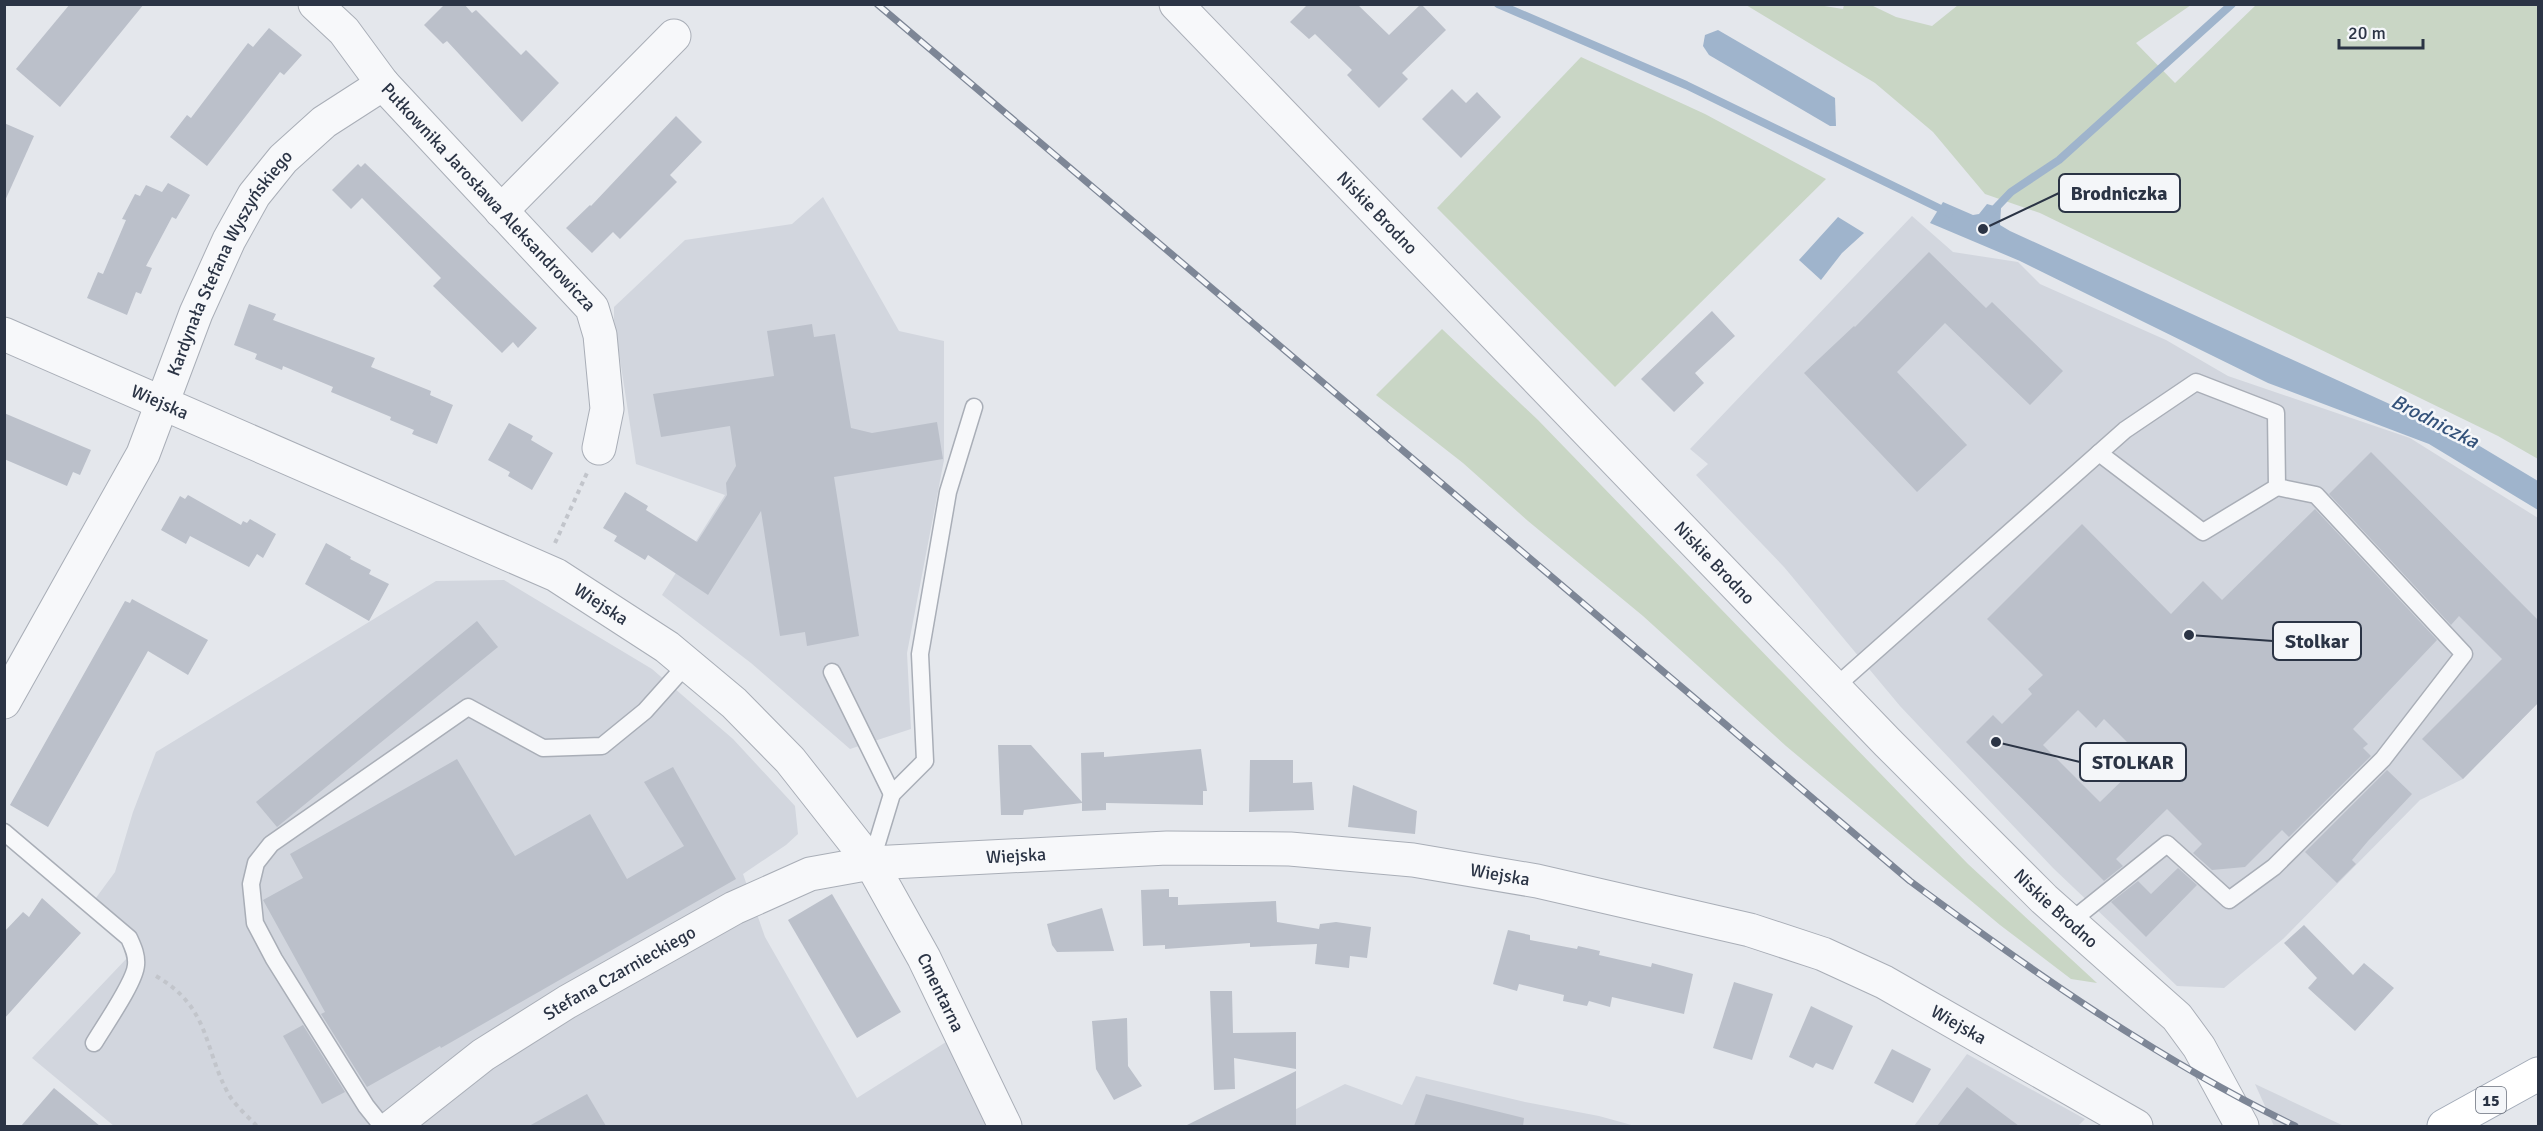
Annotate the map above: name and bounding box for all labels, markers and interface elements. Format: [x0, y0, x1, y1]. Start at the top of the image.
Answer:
scale bar [2339, 12, 2423, 50]
text: 20 m [2348, 22, 2386, 44]
street label: Pułkownika Jarosława Aleksandrowicza [377, 78, 600, 316]
street label: Kardynała Stefana Wyszyńskiego [162, 145, 297, 379]
street label: Niskie Brodno [1332, 167, 1422, 259]
callout: Brodniczka [2059, 174, 2180, 212]
text: Brodniczka [2070, 181, 2168, 206]
street label: Wiejska [128, 380, 192, 424]
water label: Brodniczka [2387, 389, 2483, 454]
street label: Niskie Brodno [1669, 517, 1759, 609]
street label: Wiejska [570, 579, 632, 630]
callout: Stolkar [2273, 622, 2361, 660]
text: Stolkar [2285, 629, 2349, 654]
callout: STOLKAR [2080, 743, 2186, 781]
text: STOLKAR [2092, 750, 2175, 775]
street label: Wiejska [985, 843, 1047, 868]
street label: Wiejska [1468, 859, 1532, 891]
street label: Niskie Brodno [2009, 864, 2103, 953]
street label: Stefana Czarnieckiego [539, 921, 700, 1025]
street label: Cmentarna [912, 949, 969, 1036]
street label: Wiejska [1927, 1000, 1990, 1049]
road number: 15 [2476, 1087, 2506, 1113]

